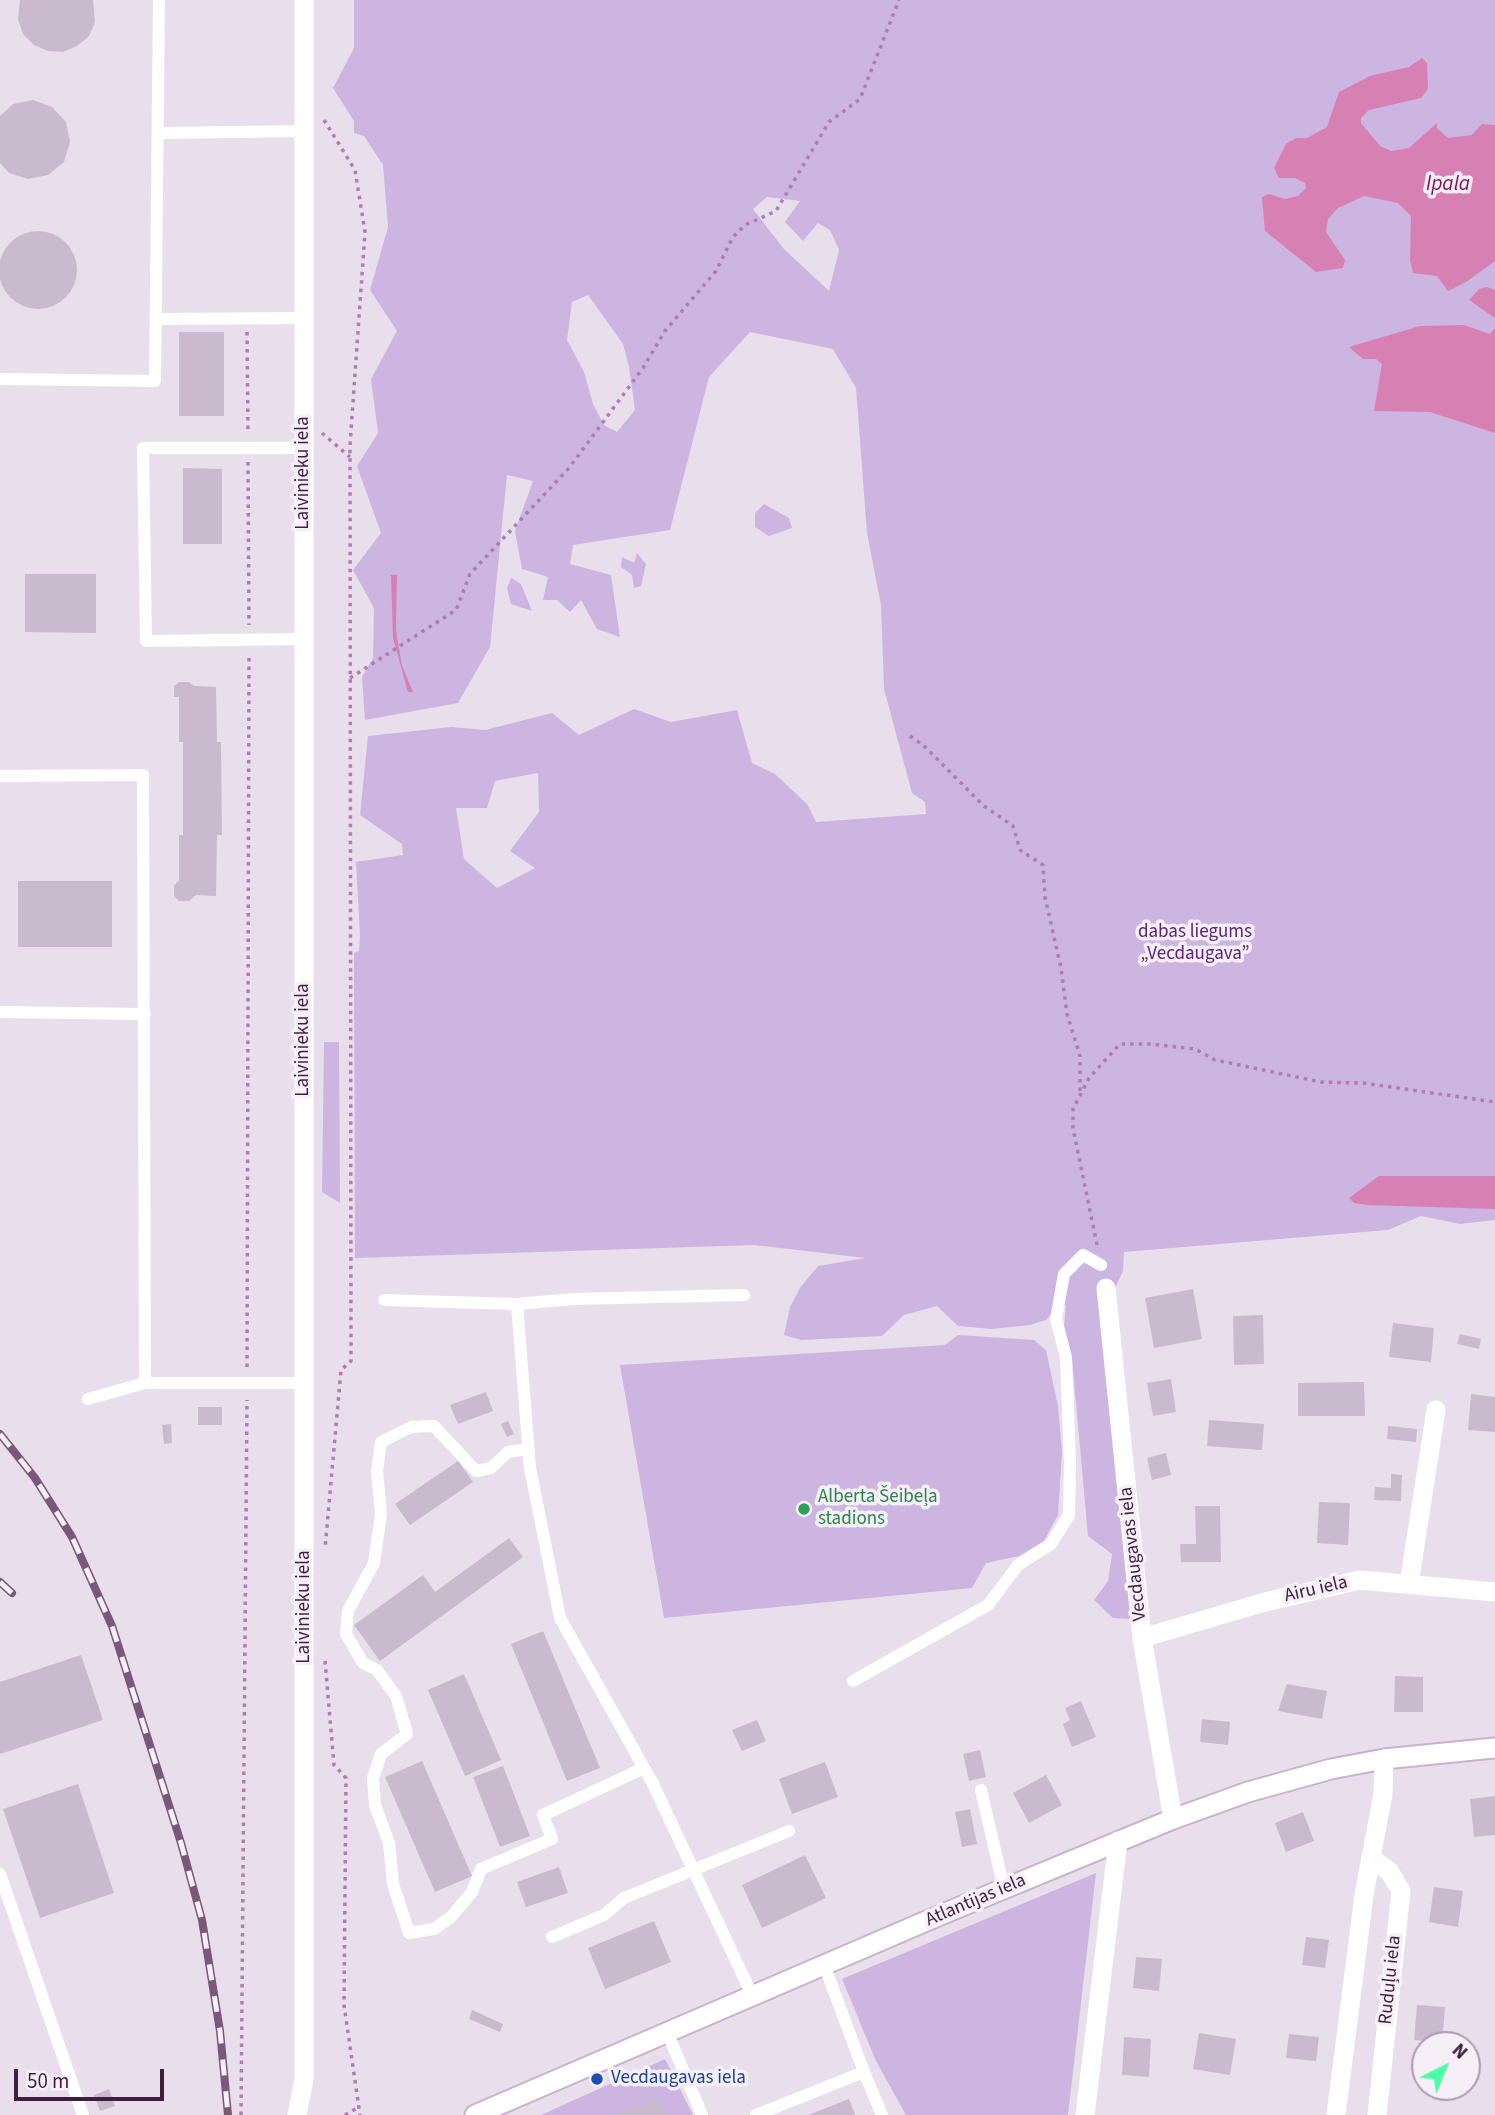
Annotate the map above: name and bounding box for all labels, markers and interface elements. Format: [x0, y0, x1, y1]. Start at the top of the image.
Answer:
water label: Ipala [1426, 172, 1470, 198]
street label: Laivinieku iela [293, 416, 315, 530]
park label: dabas liegums „Vecdaugava” [1138, 922, 1252, 966]
street label: Laivinieku iela [293, 983, 315, 1097]
street label: Vecdaugavas iela [1116, 1486, 1152, 1622]
place label: Alberta Šeibeļa stadions [818, 1487, 938, 1531]
marker: Alberta Šeibeļa stadions [796, 1501, 812, 1517]
street label: Laivinieku iela [294, 1550, 316, 1664]
street label: Airu iela [1282, 1572, 1350, 1608]
street label: Atlantijas iela [922, 1870, 1030, 1932]
street label: Ruduļu iela [1375, 1934, 1407, 2026]
north arrow [1411, 2031, 1481, 2101]
text: N [1445, 2038, 1473, 2066]
scale bar [18, 2056, 168, 2100]
text: 50 m [27, 2066, 69, 2096]
place label: Vecdaugavas iela [611, 2068, 746, 2090]
marker: Vecdaugavas iela [589, 2071, 605, 2087]

